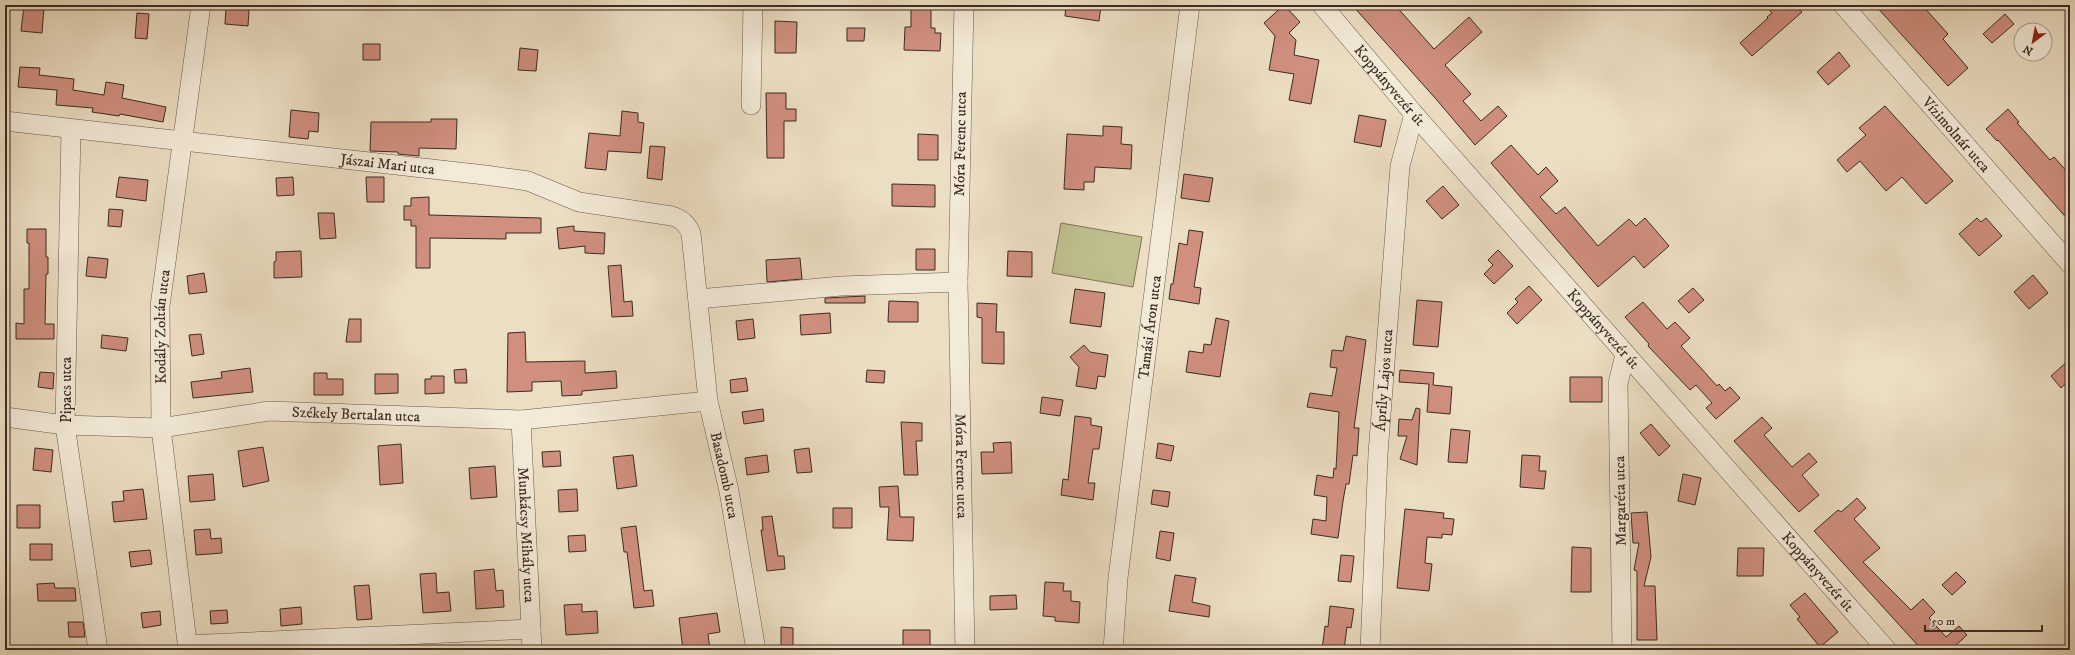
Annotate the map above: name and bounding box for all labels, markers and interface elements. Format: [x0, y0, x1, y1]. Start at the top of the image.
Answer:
north arrow [2013, 22, 2053, 62]
street label: Koppányvezér út [1350, 41, 1429, 130]
text: N [2021, 41, 2036, 58]
street label: Móra Ferenc utca [950, 91, 971, 197]
street label: Vízimolnár utca [1917, 92, 1995, 177]
street label: Jászai Mari utca [337, 150, 436, 179]
street label: Kodály Zoltán utca [151, 268, 175, 384]
street label: Tamási Áron utca [1134, 274, 1166, 380]
street label: Koppányvezér út [1563, 285, 1644, 373]
street label: Áprily Lajos utca [1370, 328, 1398, 432]
street label: Pipacs utca [57, 356, 76, 423]
street label: Székely Bertalan utca [292, 403, 421, 426]
street label: Móra Ferenc utca [950, 413, 972, 519]
street label: Basadomb utca [705, 430, 743, 521]
street label: Margaréta utca [1610, 455, 1631, 546]
street label: Munkácsy Mihály utca [513, 467, 539, 604]
street label: Koppányvezér út [1777, 528, 1858, 616]
scale bar [1925, 607, 2042, 633]
text: 50 m [1931, 614, 1955, 629]

